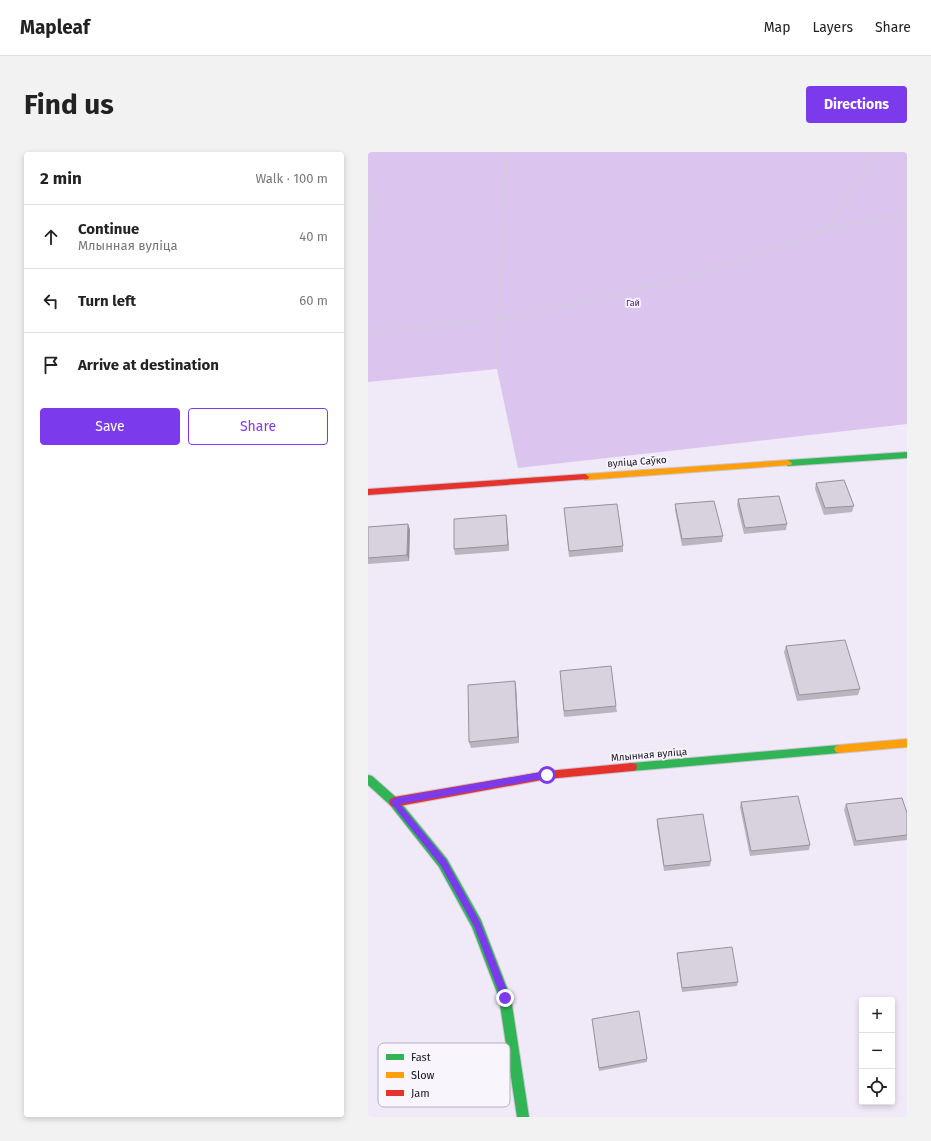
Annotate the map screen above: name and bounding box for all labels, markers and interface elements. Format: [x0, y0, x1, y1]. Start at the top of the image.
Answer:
text: Mapleaf [20, 16, 90, 39]
text: Map [764, 19, 790, 36]
text: Layers [812, 19, 853, 36]
text: Share [875, 19, 911, 36]
button: Directions [806, 86, 907, 123]
text: Find us [24, 88, 114, 121]
text: 2 min [40, 168, 82, 189]
text: Walk · 100 m [256, 171, 328, 186]
text: Continue [78, 220, 139, 238]
icon: ahead [40, 226, 62, 248]
text: 40 m [299, 229, 328, 244]
text: Млынная вуліца [78, 238, 177, 253]
icon: left [40, 290, 62, 312]
text: Turn left [78, 292, 136, 310]
text: 60 m [299, 293, 328, 308]
park label: Гай [626, 298, 640, 308]
icon: arrive [40, 354, 62, 376]
text: Arrive at destination [78, 356, 219, 374]
button: Save [40, 408, 180, 445]
button: Share [188, 408, 328, 445]
street label: вуліца Саўко [607, 453, 667, 470]
street label: Млынная вуліца [610, 745, 688, 764]
route start [538, 766, 556, 784]
route end [496, 989, 514, 1007]
map controls [859, 997, 895, 1105]
button: + [859, 997, 895, 1033]
button: − [859, 1033, 895, 1069]
legend [378, 1043, 510, 1107]
text: Fast [411, 1051, 431, 1064]
text: Slow [411, 1069, 435, 1082]
button: locate [859, 1069, 895, 1105]
text: Jam [411, 1087, 430, 1100]

